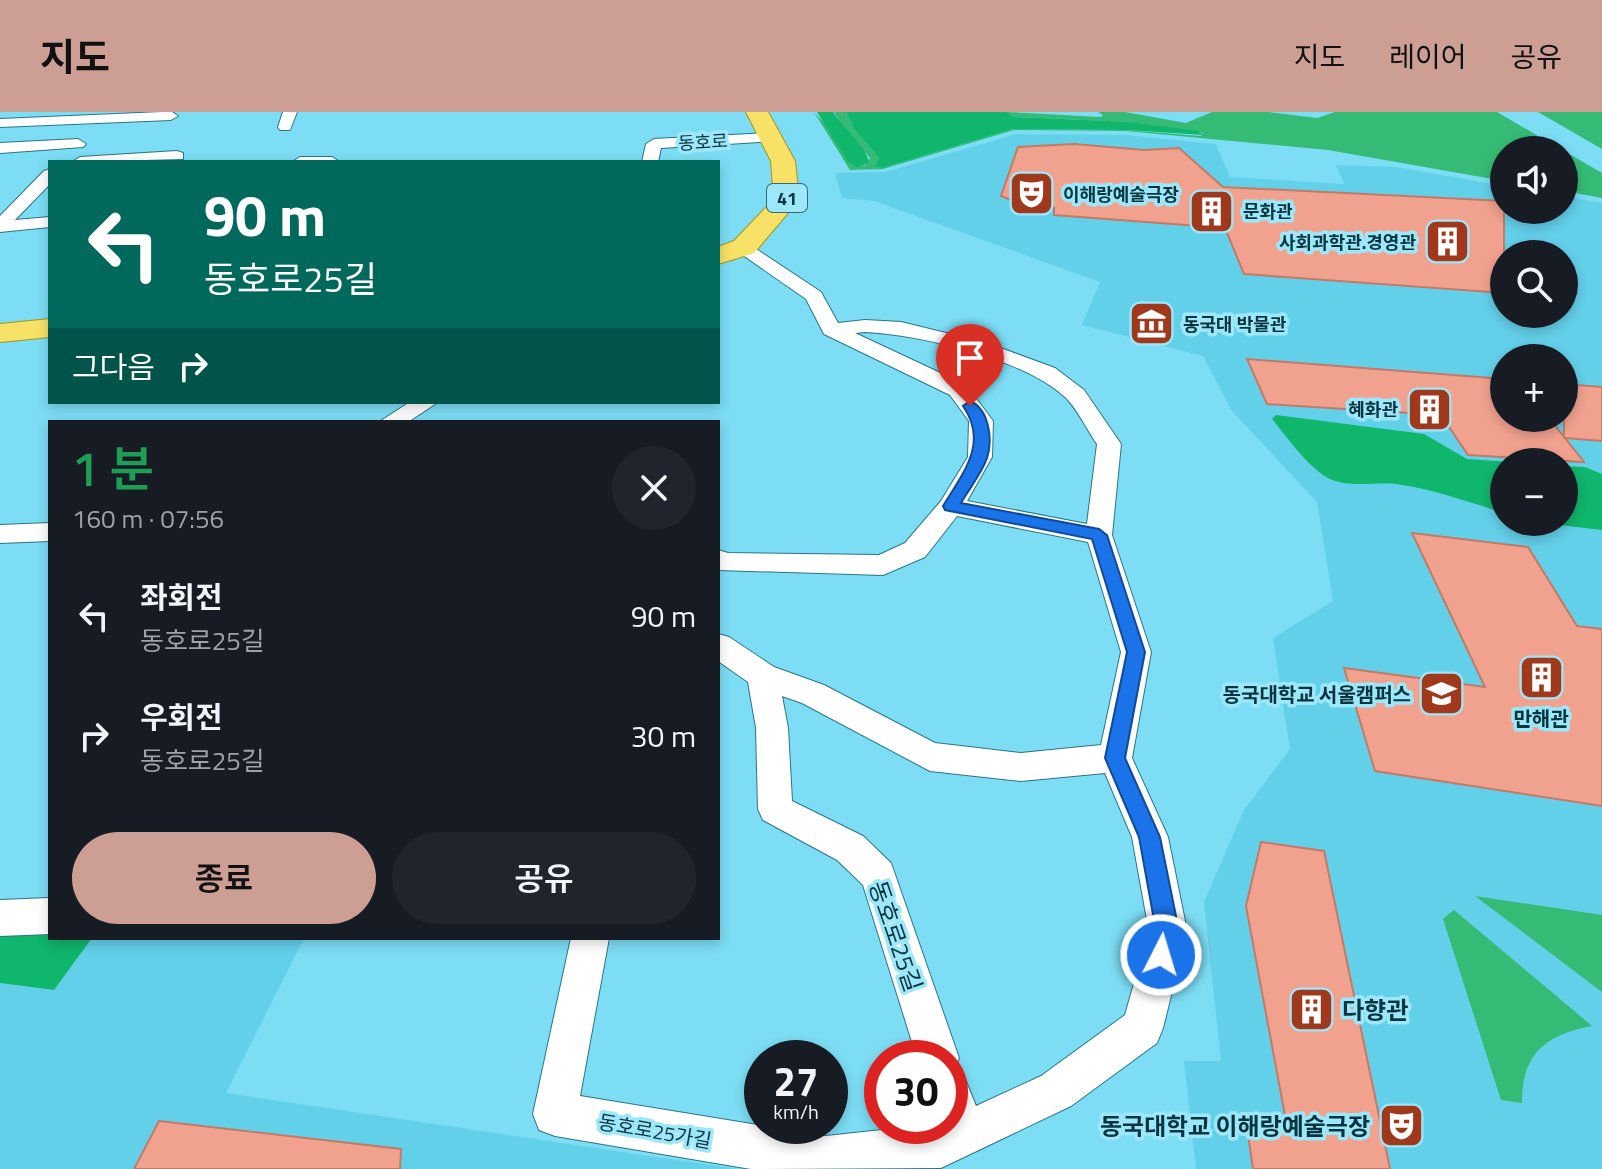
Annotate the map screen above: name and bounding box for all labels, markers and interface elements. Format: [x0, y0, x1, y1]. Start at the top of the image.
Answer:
text: 지도 [40, 28, 110, 86]
text: 지도 [1294, 35, 1345, 78]
text: 레이어 [1389, 35, 1466, 78]
text: 공유 [1510, 35, 1562, 78]
street label: 동호로 [677, 127, 729, 157]
map controls [1490, 136, 1578, 536]
button: sound [1490, 136, 1578, 224]
theatre icon: 이해랑예술극장 [1008, 170, 1056, 218]
text: 90 m [204, 173, 326, 258]
place label: 이해랑예술극장 [1063, 181, 1179, 208]
road number: 41 [767, 184, 807, 212]
building icon: 문화관 [1188, 187, 1236, 235]
icon: left [72, 192, 176, 296]
place label: 문화관 [1243, 198, 1293, 225]
building icon: 사회과학관.경영관 [1423, 218, 1471, 266]
place label: 사회과학관.경영관 [1279, 229, 1416, 256]
button: search [1490, 240, 1578, 328]
text: 동호로25길 [204, 251, 377, 306]
museum icon: 동국대 박물관 [1128, 300, 1176, 348]
place label: 동국대 박물관 [1183, 311, 1287, 338]
pin [936, 324, 1004, 406]
icon: arrive [948, 336, 992, 380]
text: 그다음 [72, 344, 155, 390]
icon: right [171, 344, 215, 388]
button: + [1490, 344, 1578, 432]
building icon: 혜화관 [1405, 385, 1453, 433]
place label: 혜화관 [1348, 396, 1398, 423]
text: 1 분 [72, 432, 154, 505]
button: close [612, 446, 696, 530]
button: − [1490, 448, 1578, 536]
text: 160 m · 07:56 [72, 499, 224, 538]
text: 좌회전 [140, 574, 223, 620]
text: 90 m [631, 593, 696, 639]
icon: left [72, 594, 116, 638]
text: 동호로25길 [140, 621, 265, 660]
building icon: 만해관 [1517, 654, 1565, 702]
school or university icon: 동국대학교 서울캠퍼스 [1418, 670, 1466, 718]
place label: 동국대학교 서울캠퍼스 [1223, 679, 1411, 710]
text: 우회전 [140, 694, 223, 740]
place label: 만해관 [1513, 703, 1569, 734]
text: 30 m [631, 713, 696, 759]
icon: right [72, 714, 116, 758]
text: 동호로25길 [140, 741, 265, 780]
button: 종료 [72, 832, 376, 924]
button: 공유 [392, 832, 696, 924]
street label: 동호로25길 [860, 876, 932, 996]
position arrow [1119, 913, 1203, 997]
building icon: 다향관 [1287, 986, 1335, 1034]
place label: 다향관 [1342, 992, 1408, 1028]
speed limit sign: 30 [864, 1040, 968, 1144]
text: 27 [774, 1051, 818, 1112]
text: km/h [773, 1096, 819, 1127]
theatre icon: 동국대학교 이해랑예술극장 [1377, 1102, 1425, 1150]
street label: 동호로25가길 [596, 1106, 714, 1156]
place label: 동국대학교 이해랑예술극장 [1100, 1108, 1370, 1144]

